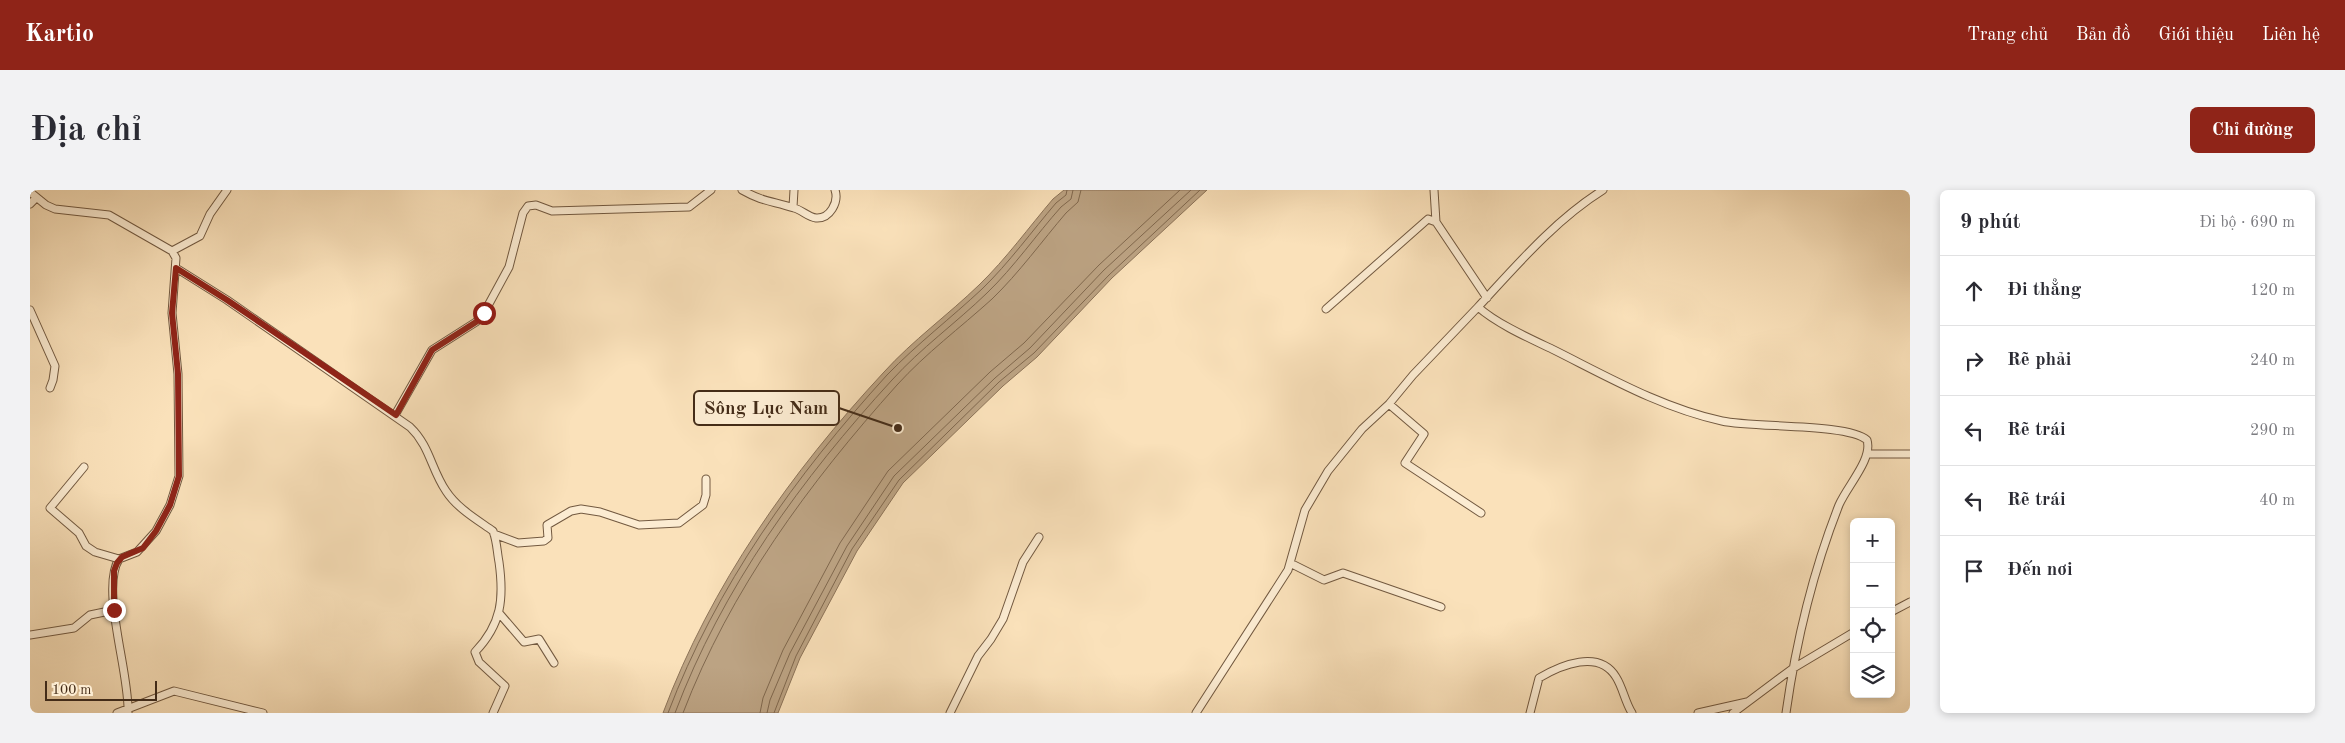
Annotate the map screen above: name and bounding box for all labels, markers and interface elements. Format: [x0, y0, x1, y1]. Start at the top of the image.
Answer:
text: Kartio [25, 23, 94, 47]
text: Trang chủ [1967, 26, 2048, 44]
text: Bản đồ [2076, 26, 2130, 44]
text: Giới thiệu [2158, 26, 2234, 44]
text: Liên hệ [2262, 26, 2320, 44]
button: Chỉ đường [2190, 107, 2315, 153]
text: Địa chỉ [30, 113, 142, 148]
text: 9 phút [1960, 212, 2020, 233]
text: Đi bộ · 690 m [2199, 215, 2295, 231]
icon: ahead [1960, 277, 1988, 305]
text: Đi thẳng [2007, 281, 2081, 300]
text: 120 m [2250, 283, 2295, 299]
route start [473, 302, 496, 325]
icon: right [1960, 347, 1988, 375]
text: Rẽ phải [2007, 351, 2071, 370]
text: 240 m [2250, 353, 2295, 369]
callout: Sông Lục Nam [694, 391, 839, 425]
text: Sông Lục Nam [704, 400, 828, 419]
icon: left [1960, 417, 1988, 445]
text: Rẽ trái [2007, 421, 2066, 440]
text: 290 m [2250, 423, 2295, 439]
icon: left [1960, 487, 1988, 515]
text: Rẽ trái [2007, 491, 2066, 510]
text: 40 m [2259, 493, 2295, 509]
map controls [1850, 518, 1895, 698]
button: + [1850, 518, 1895, 563]
icon: arrive [1960, 557, 1988, 585]
text: Đến nơi [2007, 561, 2073, 580]
button: − [1850, 563, 1895, 608]
route end [103, 599, 126, 622]
button: locate [1850, 608, 1895, 653]
button: layers [1850, 653, 1895, 698]
scale bar [45, 678, 158, 701]
text: 100 m [52, 683, 91, 697]

